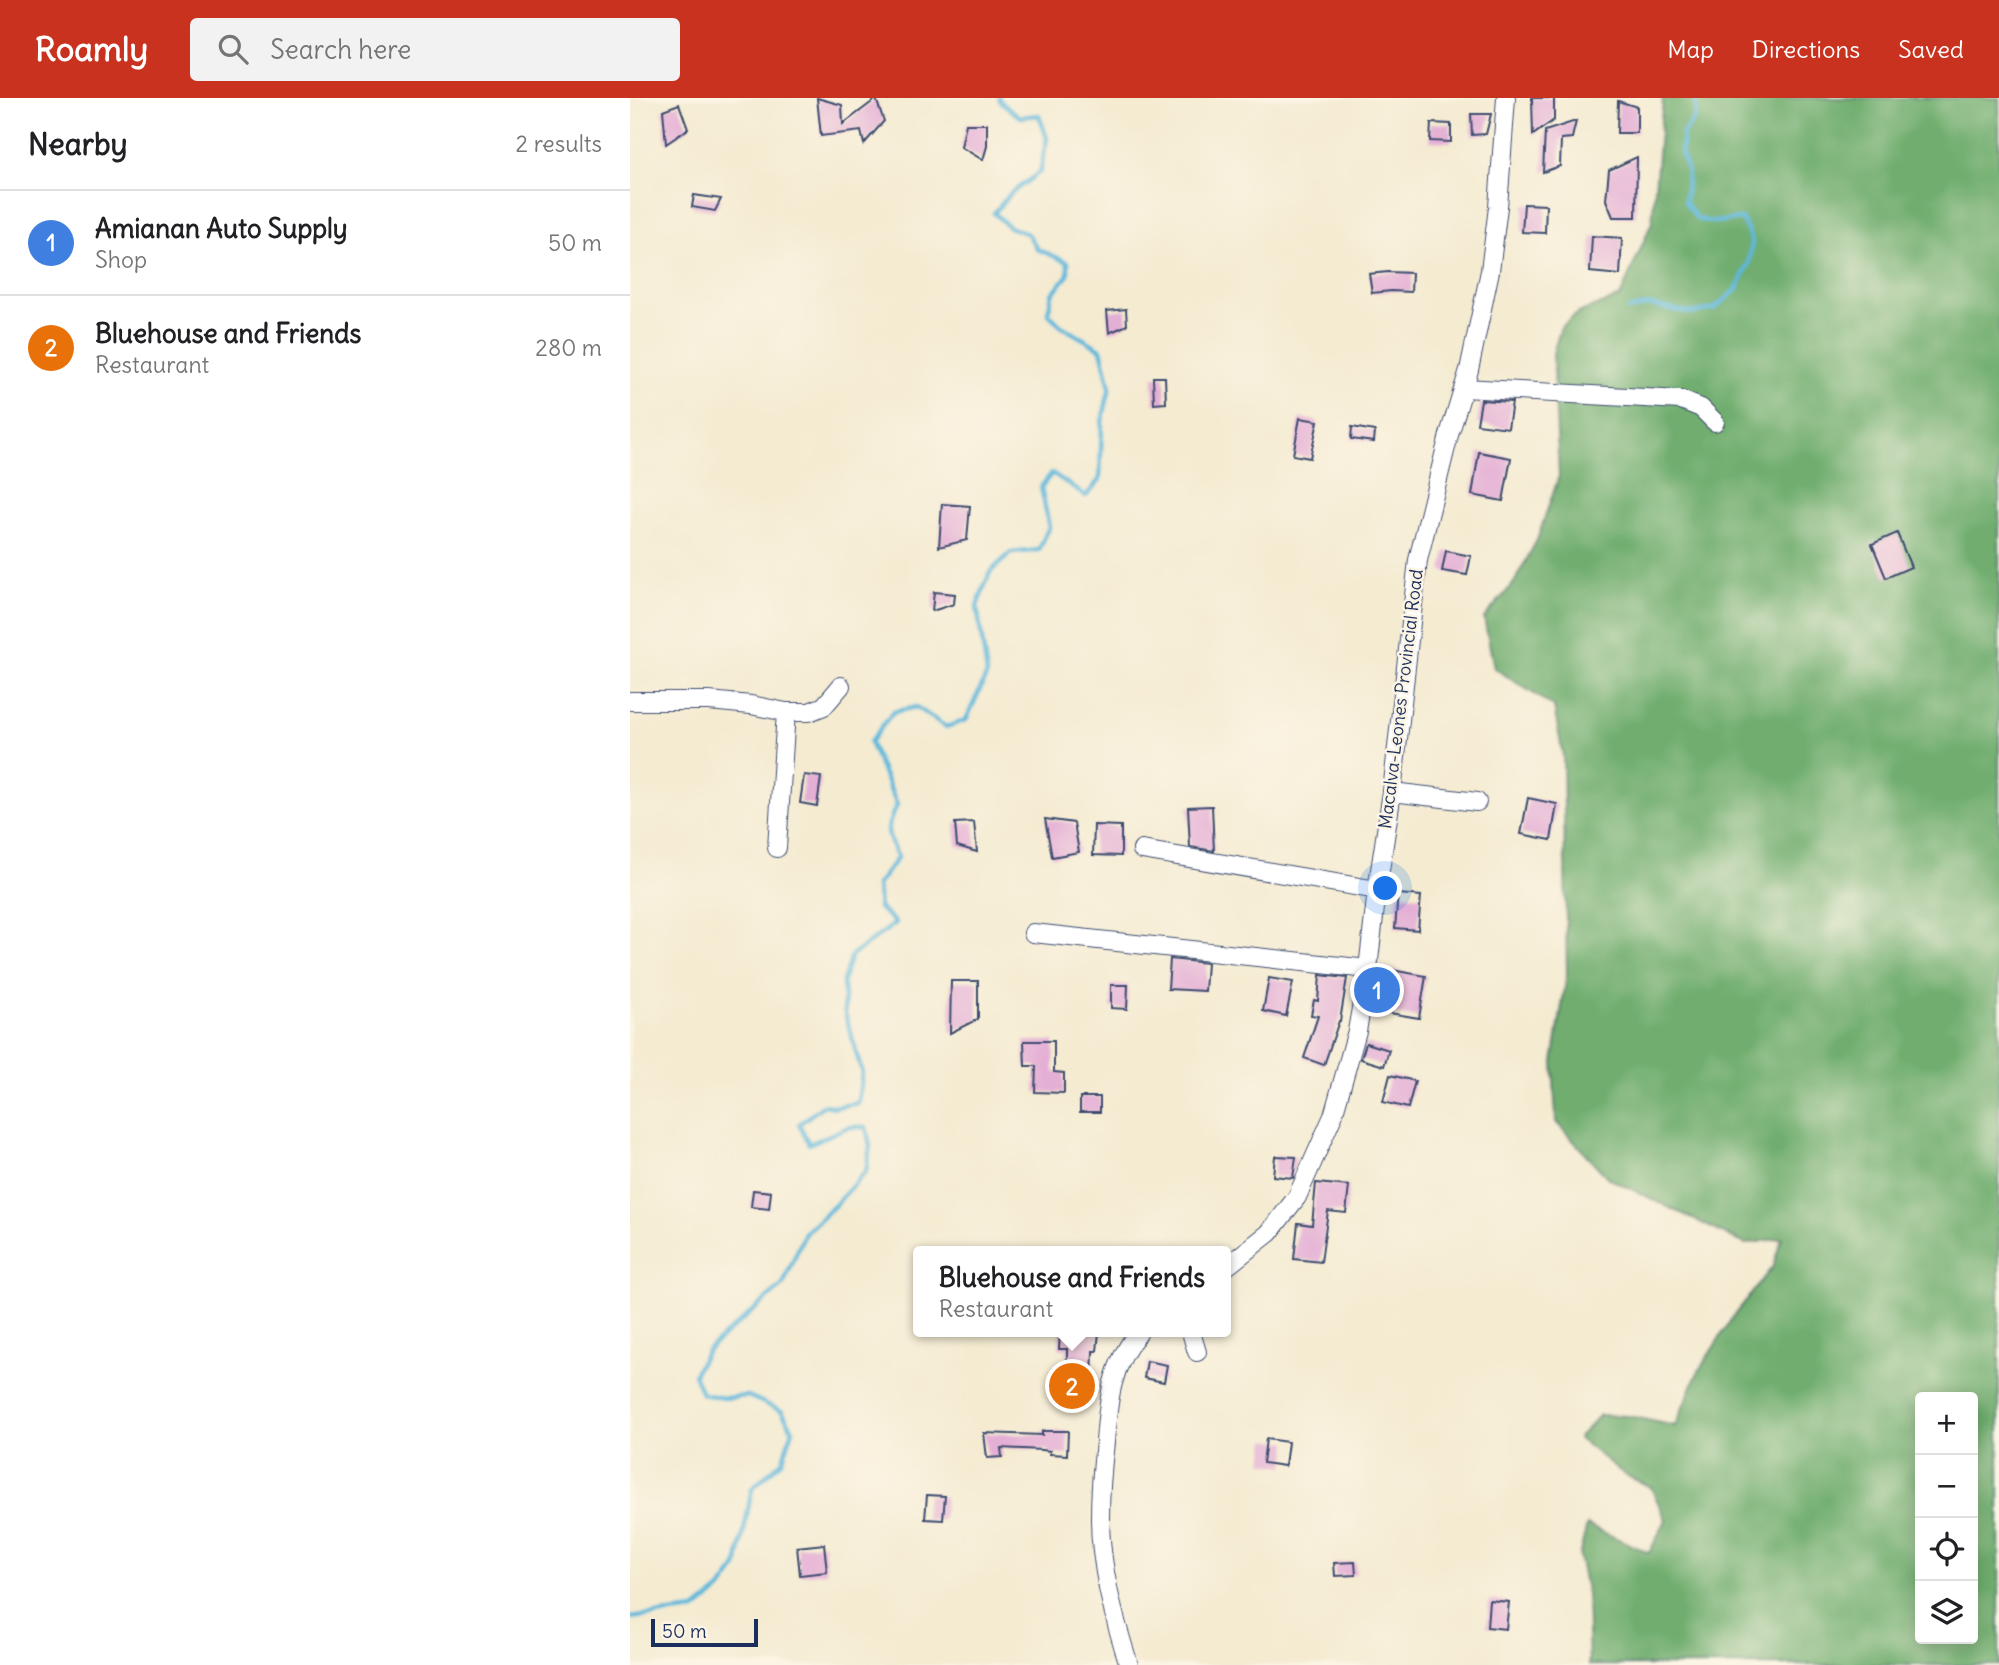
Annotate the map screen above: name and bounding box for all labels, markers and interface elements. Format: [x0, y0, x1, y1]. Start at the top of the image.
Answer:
search box [190, 18, 680, 81]
text: Roamly [35, 28, 148, 70]
icon: search [214, 30, 252, 68]
text: Search here [270, 33, 411, 66]
text: Map [1667, 34, 1714, 64]
text: Directions [1752, 34, 1860, 64]
text: Saved [1898, 34, 1964, 64]
text: Nearby [28, 125, 128, 163]
text: 2 results [516, 129, 602, 158]
text: Amianan Auto Supply [95, 212, 348, 245]
text: 1 [46, 228, 56, 257]
text: 50 m [548, 228, 602, 257]
text: Shop [95, 245, 147, 274]
text: Bluehouse and Friends [95, 317, 361, 350]
text: 2 [45, 333, 57, 362]
text: 280 m [535, 333, 602, 362]
text: Restaurant [95, 350, 209, 379]
street label: Macalva-Leones Provincial Road [1373, 567, 1428, 830]
your location [1368, 871, 1402, 905]
pin: 1 [1354, 964, 1400, 1016]
popup [913, 1246, 1231, 1337]
text: Bluehouse and Friends [939, 1261, 1205, 1294]
text: Restaurant [939, 1294, 1053, 1323]
pin: 2 [1049, 1360, 1095, 1412]
map controls [1915, 1392, 1978, 1644]
button: + [1915, 1392, 1978, 1455]
button: − [1915, 1455, 1978, 1518]
button: locate [1915, 1518, 1978, 1581]
button: layers [1915, 1581, 1978, 1644]
scale bar [651, 1616, 758, 1648]
text: 50 m [662, 1619, 707, 1643]

